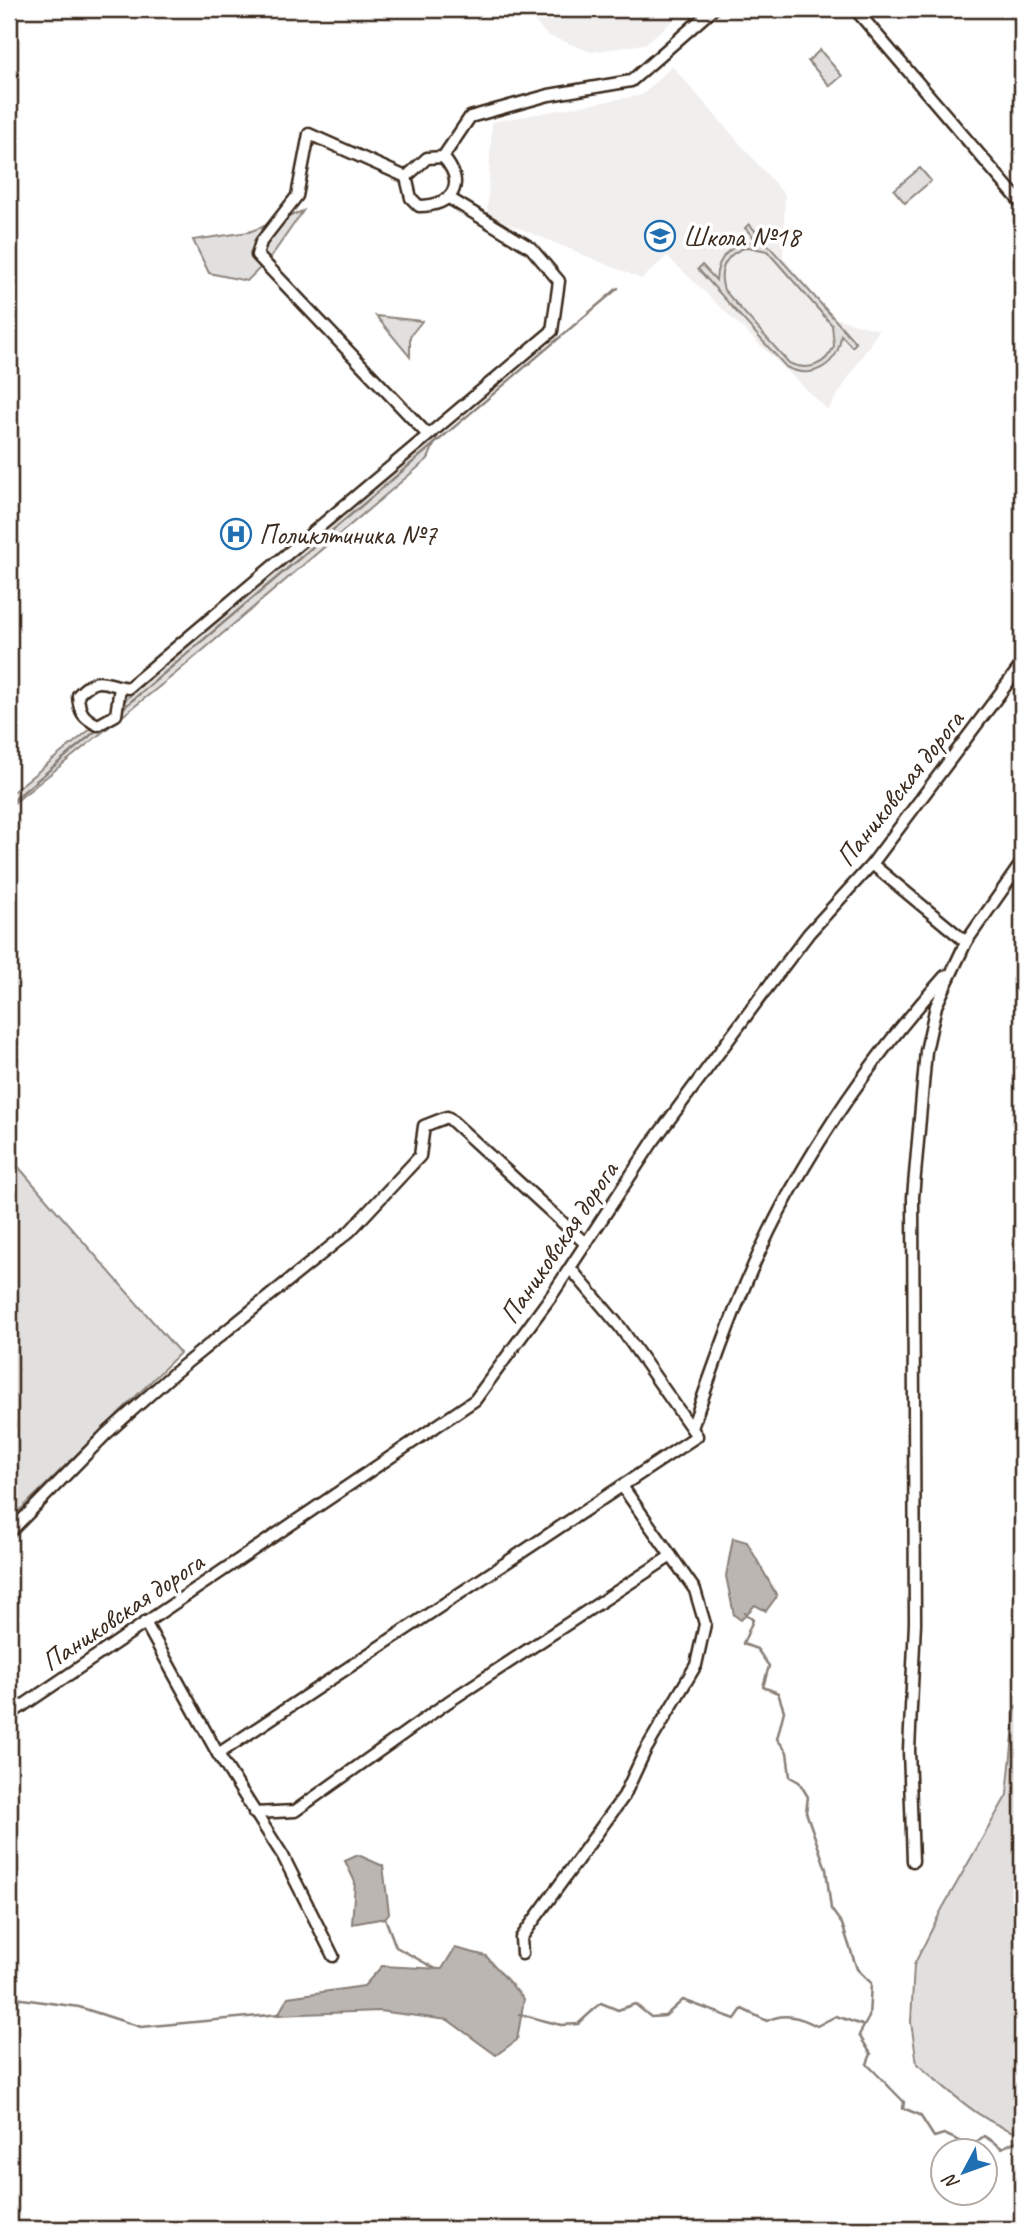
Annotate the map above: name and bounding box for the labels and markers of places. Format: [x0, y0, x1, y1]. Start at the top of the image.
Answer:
school or university icon: Школа №18 [643, 219, 677, 253]
place label: Школа №18 [683, 219, 802, 254]
hospital icon: Поликлтиника №7 [219, 517, 253, 551]
place label: Поликлтиника №7 [259, 517, 438, 552]

